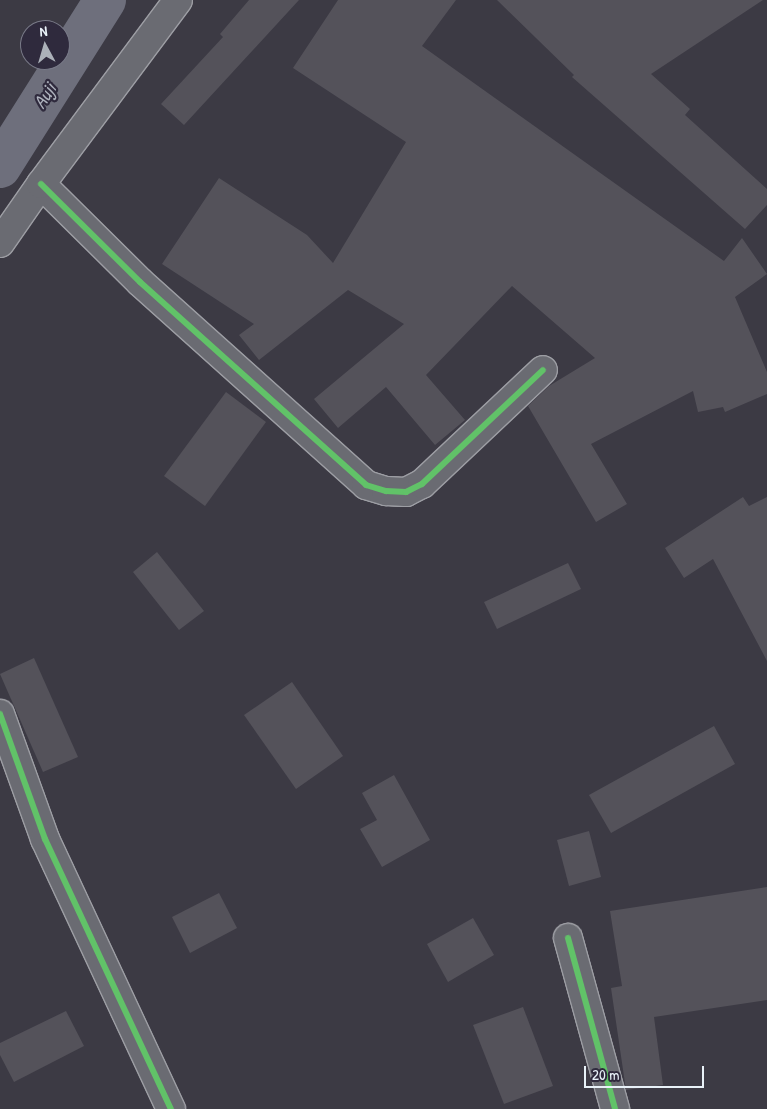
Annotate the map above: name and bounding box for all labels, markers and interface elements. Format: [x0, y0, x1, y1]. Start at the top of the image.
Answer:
north arrow [20, 20, 70, 70]
text: N [39, 21, 48, 40]
water label: Auji [29, 79, 61, 113]
scale bar [587, 1056, 707, 1088]
text: 20 m [592, 1064, 619, 1085]

